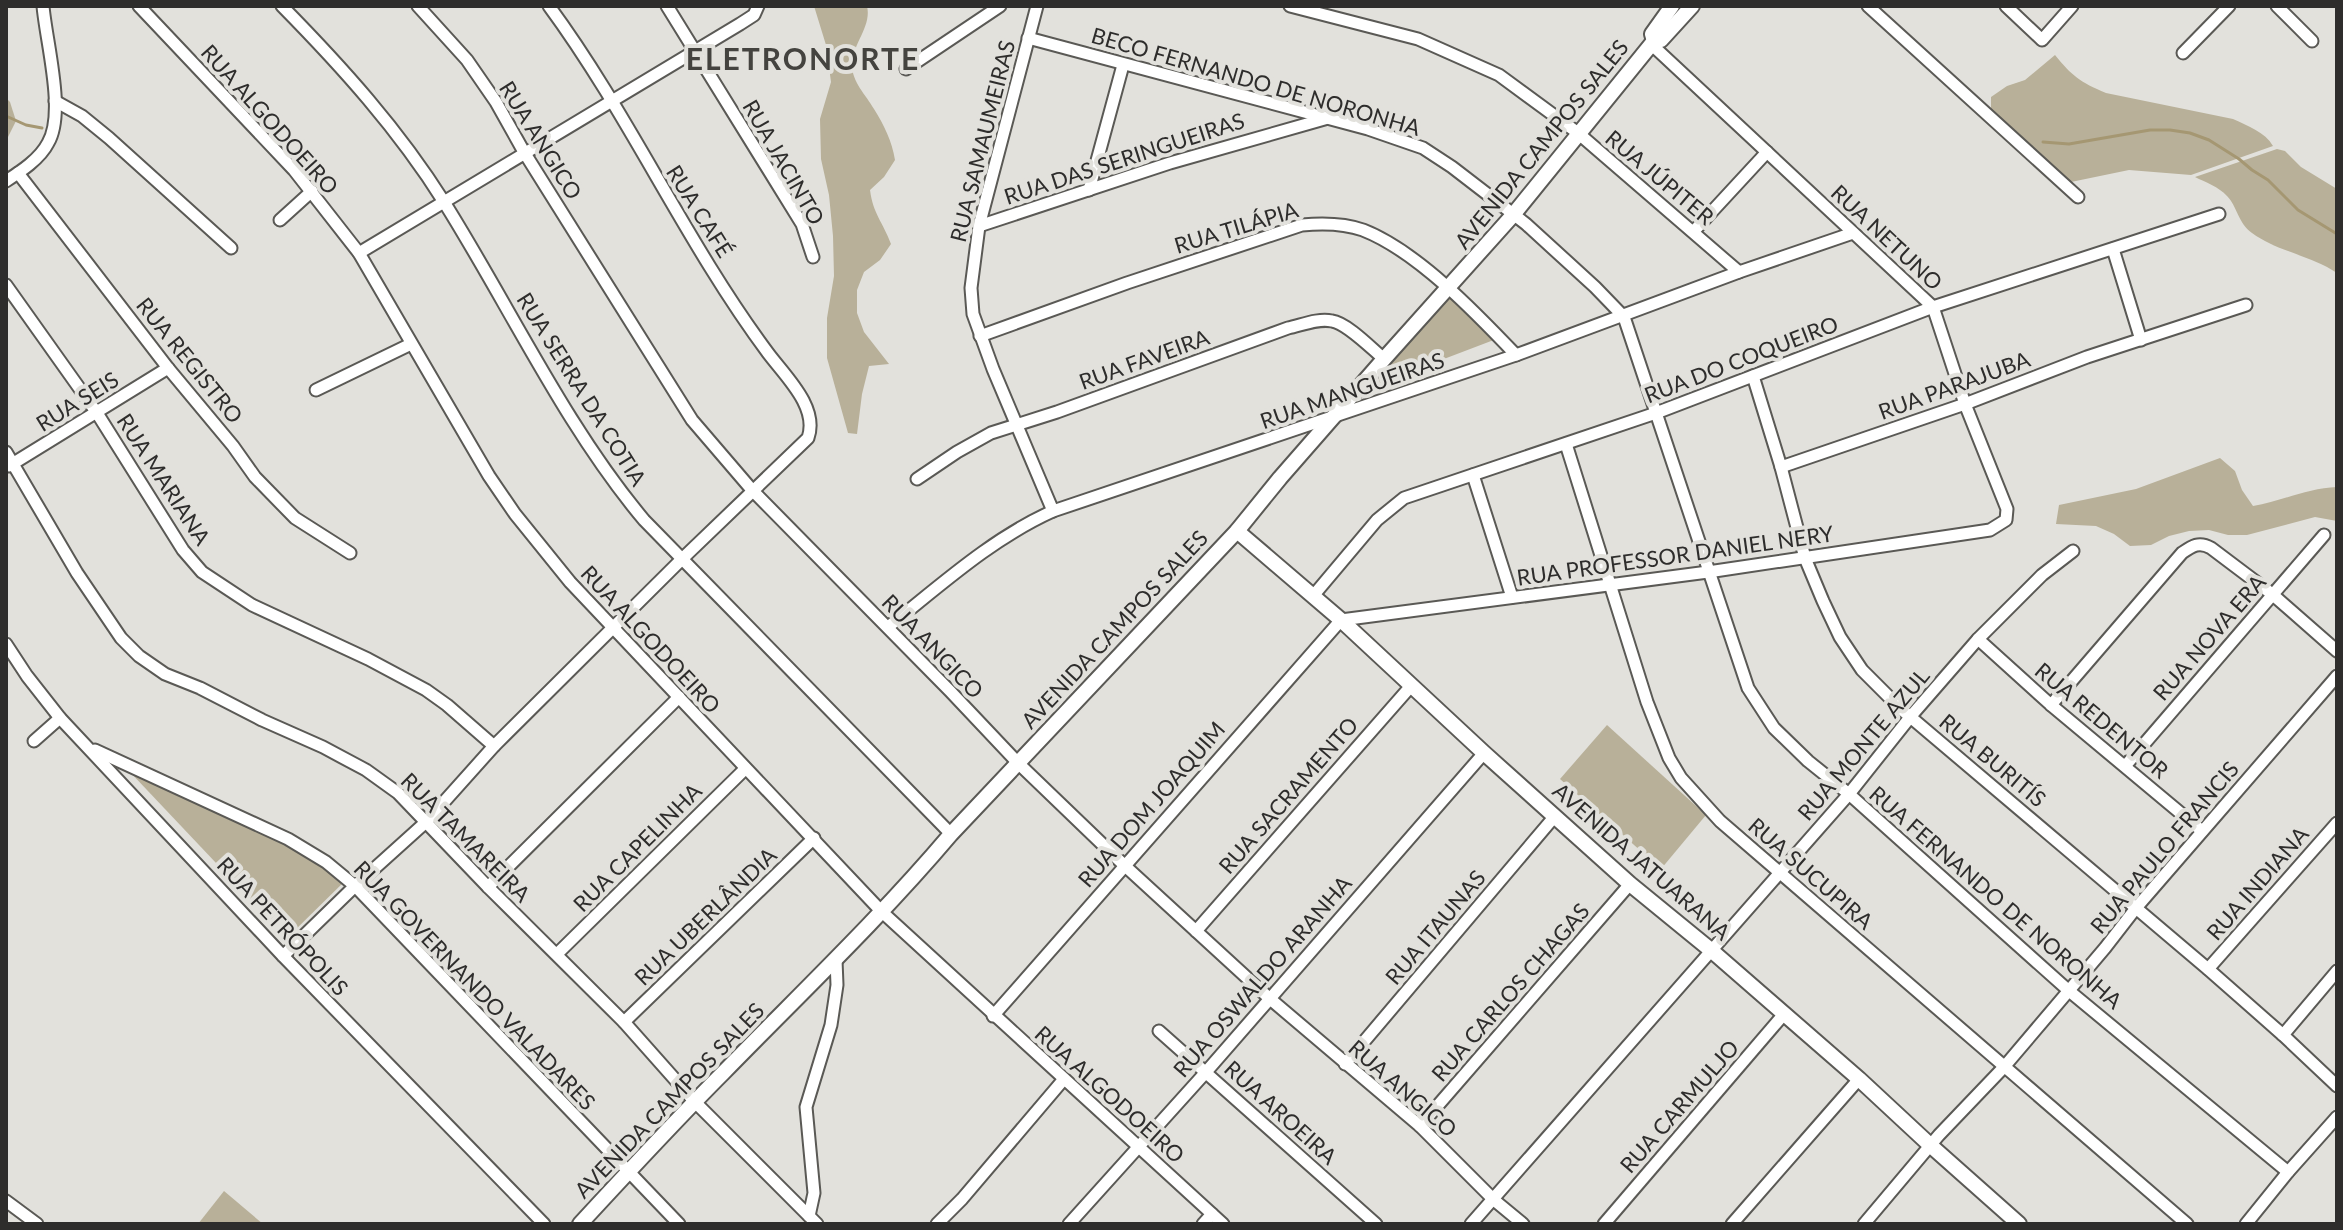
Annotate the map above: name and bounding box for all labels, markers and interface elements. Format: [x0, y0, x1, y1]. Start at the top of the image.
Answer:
street label: BECO FERNANDO DE NORONHA [1088, 21, 1424, 141]
street label: AVENIDA CAMPOS SALES [1448, 34, 1634, 254]
street label: RUA SAMAUMEIRAS [944, 37, 1020, 245]
street label: RUA ALGODOEIRO [196, 39, 344, 199]
district label: ELETRONORTE [686, 40, 920, 76]
street label: RUA ANGICO [494, 76, 588, 204]
street label: RUA JACINTO [737, 95, 831, 229]
street label: RUA DAS SERINGUEIRAS [1000, 106, 1248, 210]
street label: RUA JÚPITER [1600, 124, 1720, 230]
street label: RUA CAFÉ [661, 160, 739, 262]
street label: RUA NETUNO [1826, 179, 1948, 295]
street label: RUA TILÁPIA [1171, 195, 1301, 259]
street label: RUA SERRA DA COTIA [512, 287, 653, 491]
street label: RUA REGISTRO [131, 292, 249, 428]
street label: RUA DO COQUEIRO [1640, 310, 1842, 408]
street label: RUA FAVEIRA [1075, 323, 1213, 395]
street label: RUA PARAJUBA [1875, 345, 2034, 425]
street label: RUA MANGUEIRAS [1256, 346, 1448, 434]
street label: RUA SEIS [31, 365, 123, 437]
street label: RUA MARIANA [112, 408, 217, 550]
street label: RUA PROFESSOR DANIEL NERY [1515, 519, 1835, 591]
street label: AVENIDA CAMPOS SALES [1015, 524, 1213, 734]
street label: RUA ALGODOEIRO [576, 560, 726, 718]
street label: RUA NOVA ERA [2147, 568, 2271, 706]
street label: RUA ANGICO [877, 588, 989, 704]
street label: RUA REDENTOR [2030, 656, 2174, 784]
street label: RUA MONTE AZUL [1791, 662, 1935, 826]
street label: RUA BURITÍS [1934, 708, 2052, 812]
street label: RUA SACRAMENTO [1213, 711, 1363, 879]
street label: RUA DOM JOAQUIM [1072, 716, 1230, 892]
street label: RUA PAULO FRANCIS [2084, 755, 2244, 939]
street label: RUA TAMAREIRA [396, 767, 536, 907]
street label: RUA CAPELINHA [567, 777, 707, 917]
street label: AVENIDA JATUARANA [1548, 777, 1736, 945]
street label: RUA FERNANDO DE NORONHA [1864, 780, 2128, 1014]
street label: RUA SUCUPIRA [1743, 812, 1879, 935]
street label: RUA INDIANA [2200, 821, 2314, 945]
street label: RUA UBERLÂNDIA [628, 841, 782, 991]
street label: RUA PETRÓPOLIS [212, 851, 354, 1001]
street label: RUA GOVERNANDO VALADARES [349, 855, 601, 1115]
street label: RUA ITAUNAS [1379, 864, 1491, 990]
street label: RUA OSWALDO ARANHA [1167, 870, 1357, 1082]
street label: RUA CARLOS CHAGAS [1425, 897, 1595, 1087]
street label: AVENIDA CAMPOS SALES [569, 997, 769, 1203]
street label: RUA ALGODOEIRO [1030, 1020, 1190, 1168]
street label: RUA ANGICO [1343, 1034, 1463, 1142]
street label: RUA CARMULJO [1614, 1034, 1744, 1178]
street label: RUA AROEIRA [1219, 1054, 1343, 1170]

